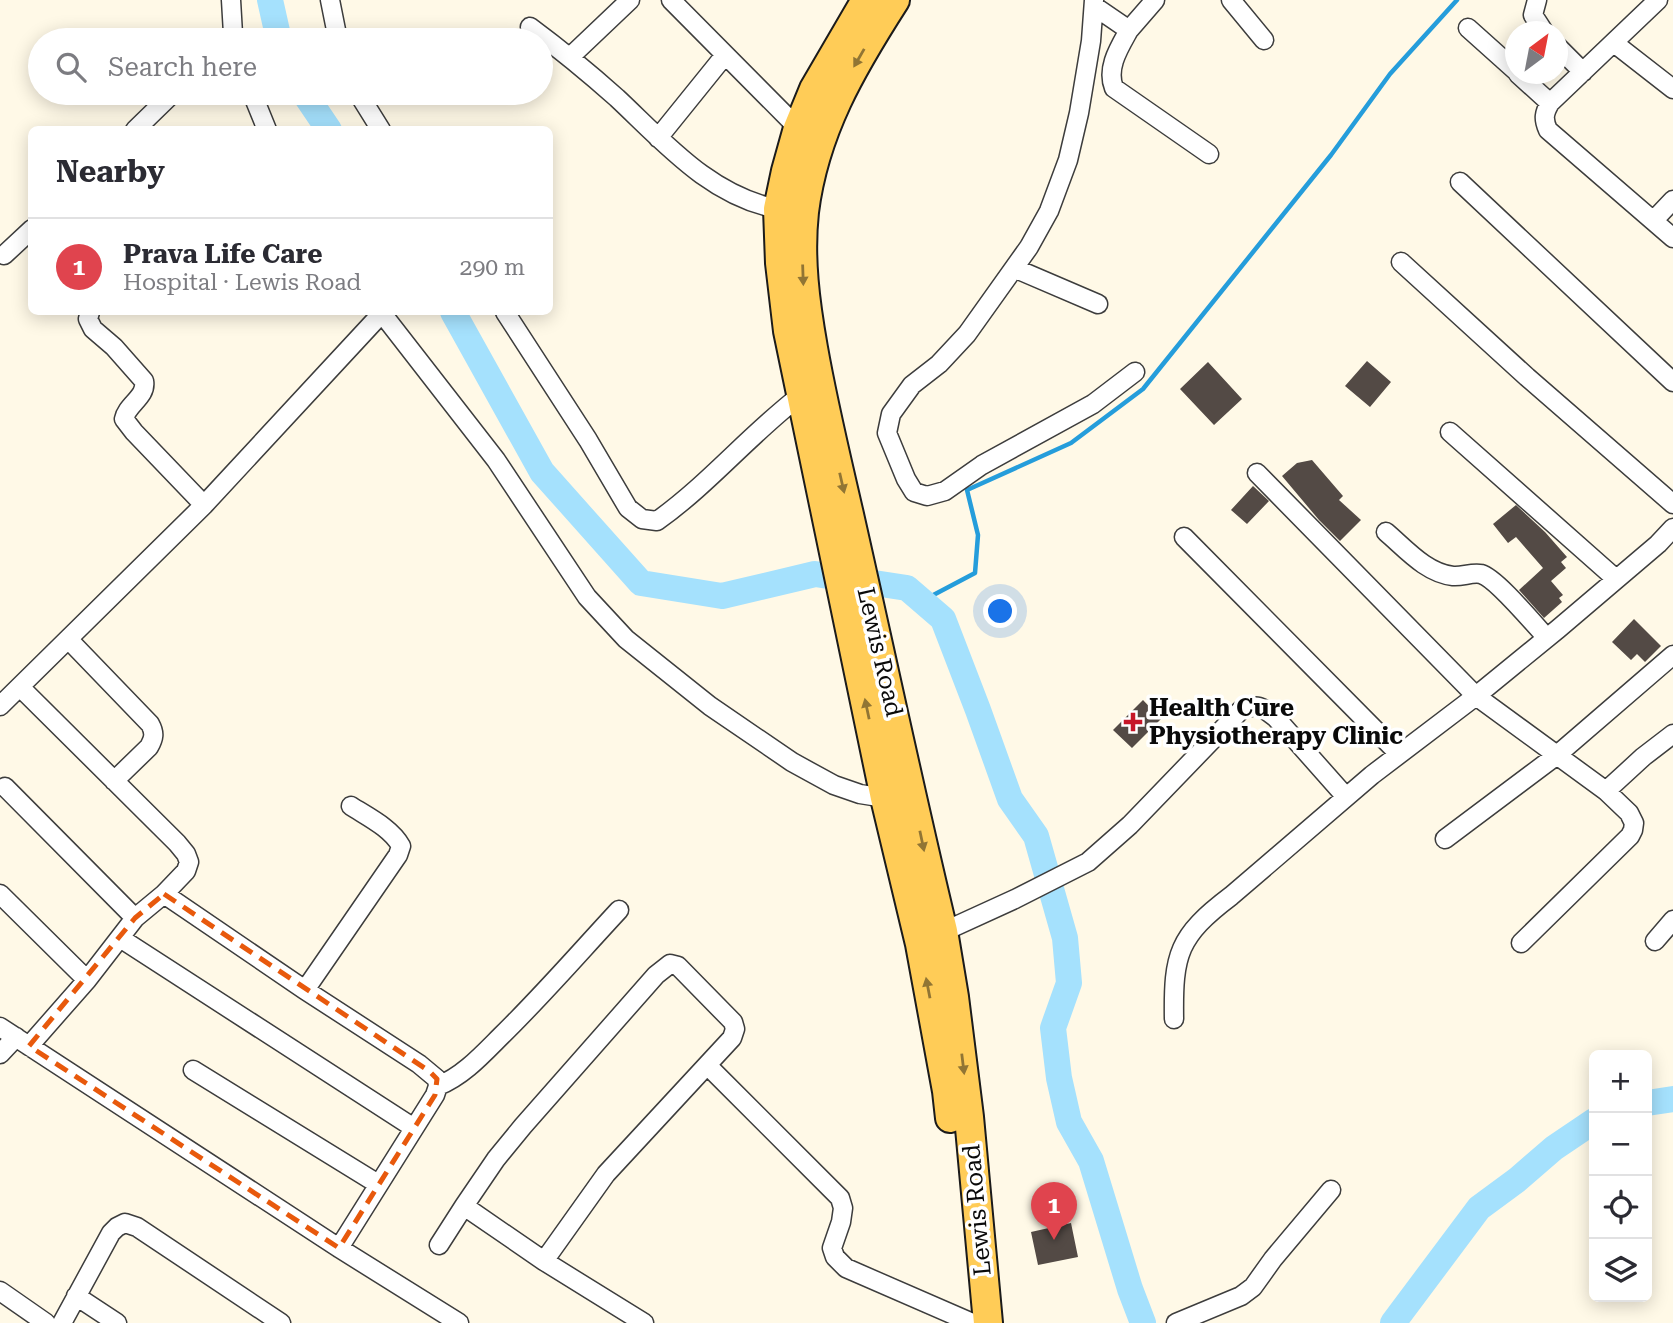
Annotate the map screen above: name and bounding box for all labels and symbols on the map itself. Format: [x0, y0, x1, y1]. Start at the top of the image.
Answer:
north arrow [1505, 21, 1568, 84]
one-way arrow [853, 49, 865, 68]
one-way arrow [797, 264, 808, 286]
one-way arrow [836, 472, 847, 494]
street label: Lewis Road [852, 585, 908, 719]
your location [983, 594, 1017, 628]
place label: Health Cure Physiotherapy Clinic [1149, 694, 1403, 750]
one-way arrow [862, 698, 873, 720]
marker: Health Cure Physiotherapy Clinic [1123, 712, 1143, 732]
one-way arrow [917, 830, 928, 852]
one-way arrow [922, 977, 933, 999]
one-way arrow [957, 1053, 968, 1075]
street label: Lewis Road [957, 1143, 997, 1277]
pin: 1 [1031, 1182, 1077, 1240]

